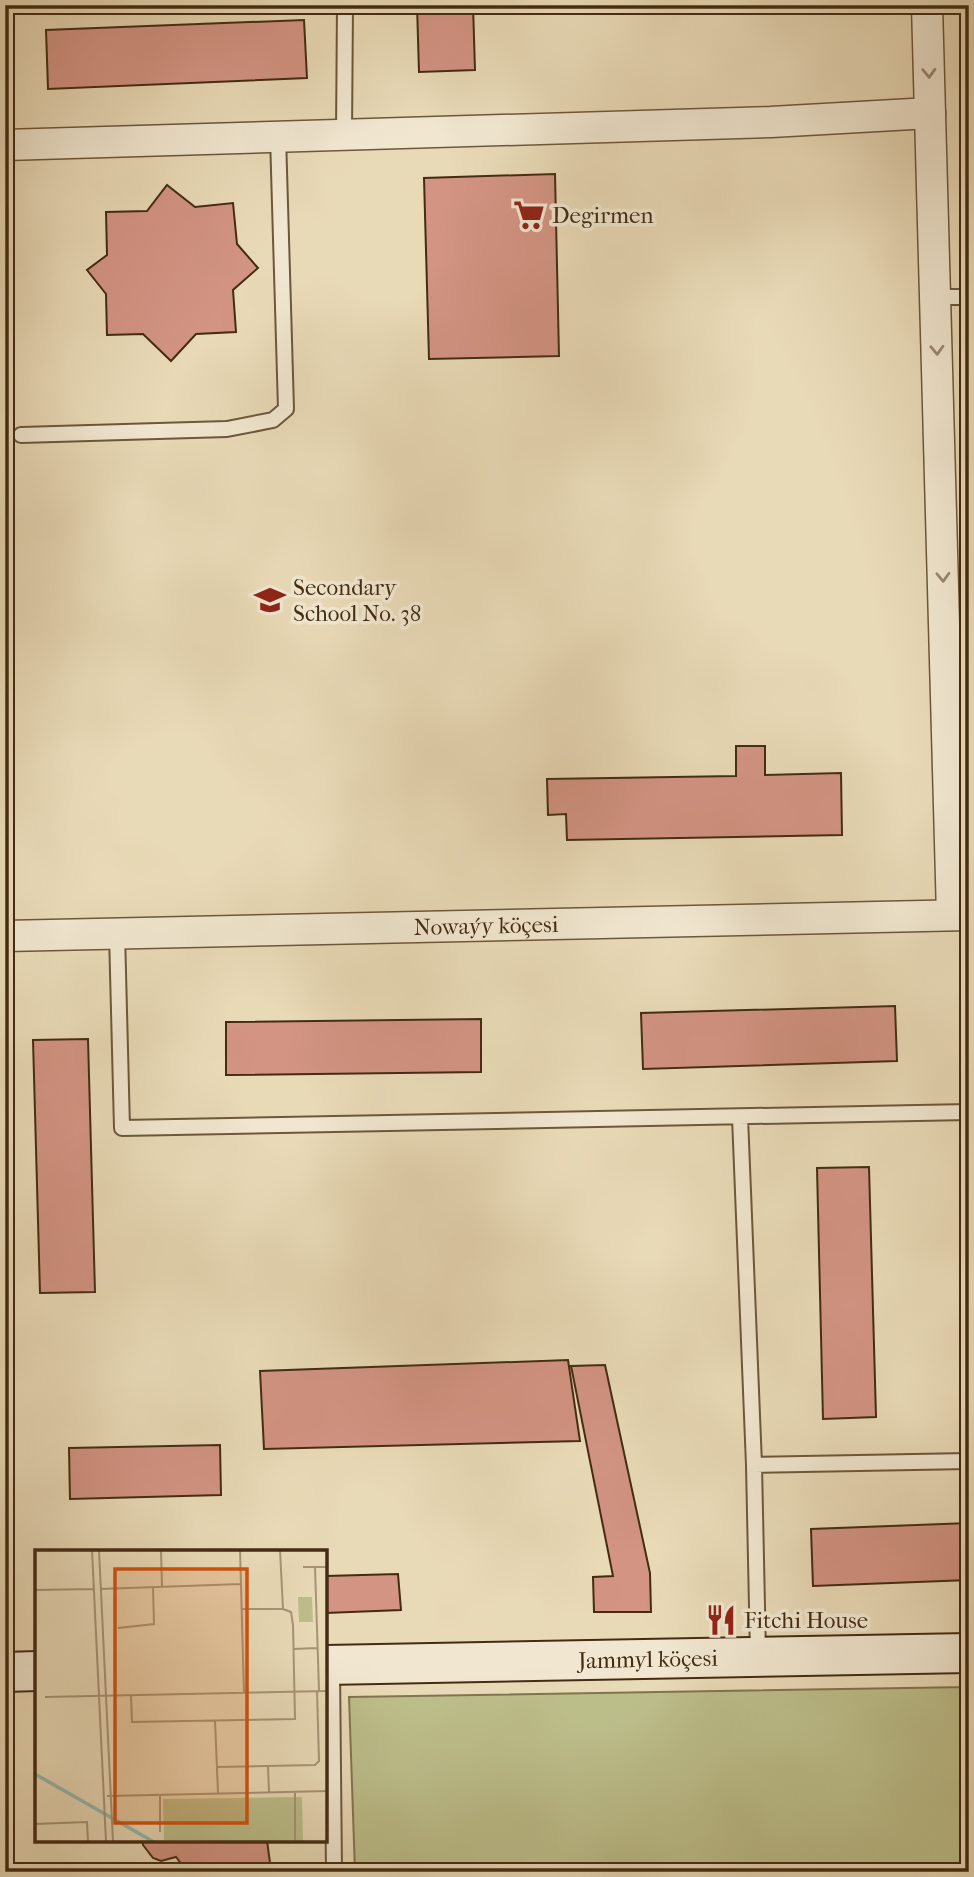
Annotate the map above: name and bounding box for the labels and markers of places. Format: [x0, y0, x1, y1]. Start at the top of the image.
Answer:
supermarket icon: Degirmen [512, 198, 546, 232]
place label: Degirmen [552, 202, 654, 229]
place label: Secondary School No. 38 [293, 574, 421, 627]
school or university icon: Secondary School No. 38 [253, 583, 287, 617]
restaurant icon: Fitchi House [704, 1603, 738, 1637]
place label: Fitchi House [744, 1607, 868, 1634]

